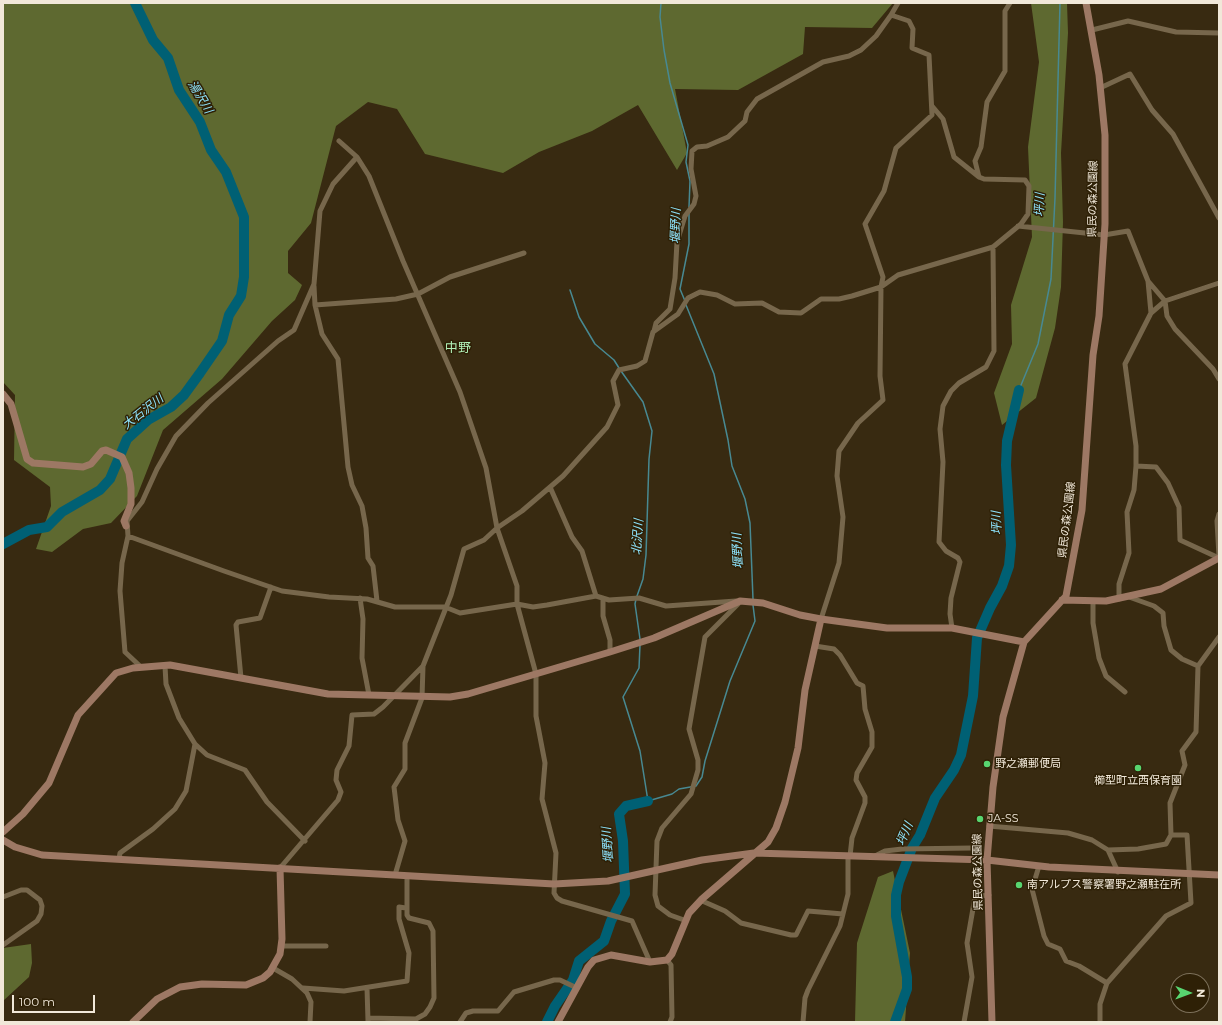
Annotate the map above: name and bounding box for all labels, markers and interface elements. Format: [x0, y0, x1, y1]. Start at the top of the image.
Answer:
water label: 湯沢川 [185, 78, 215, 116]
street label: 県民の森公園線 [1086, 160, 1100, 238]
water label: 坪川 [1032, 193, 1048, 217]
water label: 堰野川 [668, 208, 684, 244]
district label: 中野 [445, 340, 471, 356]
water label: 大石沢川 [120, 392, 166, 432]
street label: 県民の森公園線 [1056, 481, 1078, 559]
water label: 坪川 [989, 511, 1005, 535]
water label: 北沢川 [630, 519, 646, 555]
water label: 堰野川 [730, 533, 746, 569]
place label: 野之瀬郵便局 [995, 757, 1061, 771]
marker: 野之瀬郵便局 [982, 759, 992, 769]
marker: 櫛型町立西保育園 [1133, 763, 1143, 773]
place label: 櫛型町立西保育園 [1094, 774, 1182, 788]
place label: JA-SS [988, 812, 1019, 826]
marker: JA-SS [975, 814, 985, 824]
water label: 坪川 [894, 820, 916, 848]
water label: 堰野川 [600, 827, 616, 863]
street label: 県民の森公園線 [971, 833, 985, 911]
place label: 南アルプス警察署野之瀬駐在所 [1027, 878, 1181, 892]
marker: 南アルプス警察署野之瀬駐在所 [1014, 880, 1024, 890]
north arrow [1170, 973, 1210, 1013]
scale bar [14, 987, 97, 1013]
text: N [1194, 989, 1208, 998]
text: 100 m [19, 994, 55, 1009]

